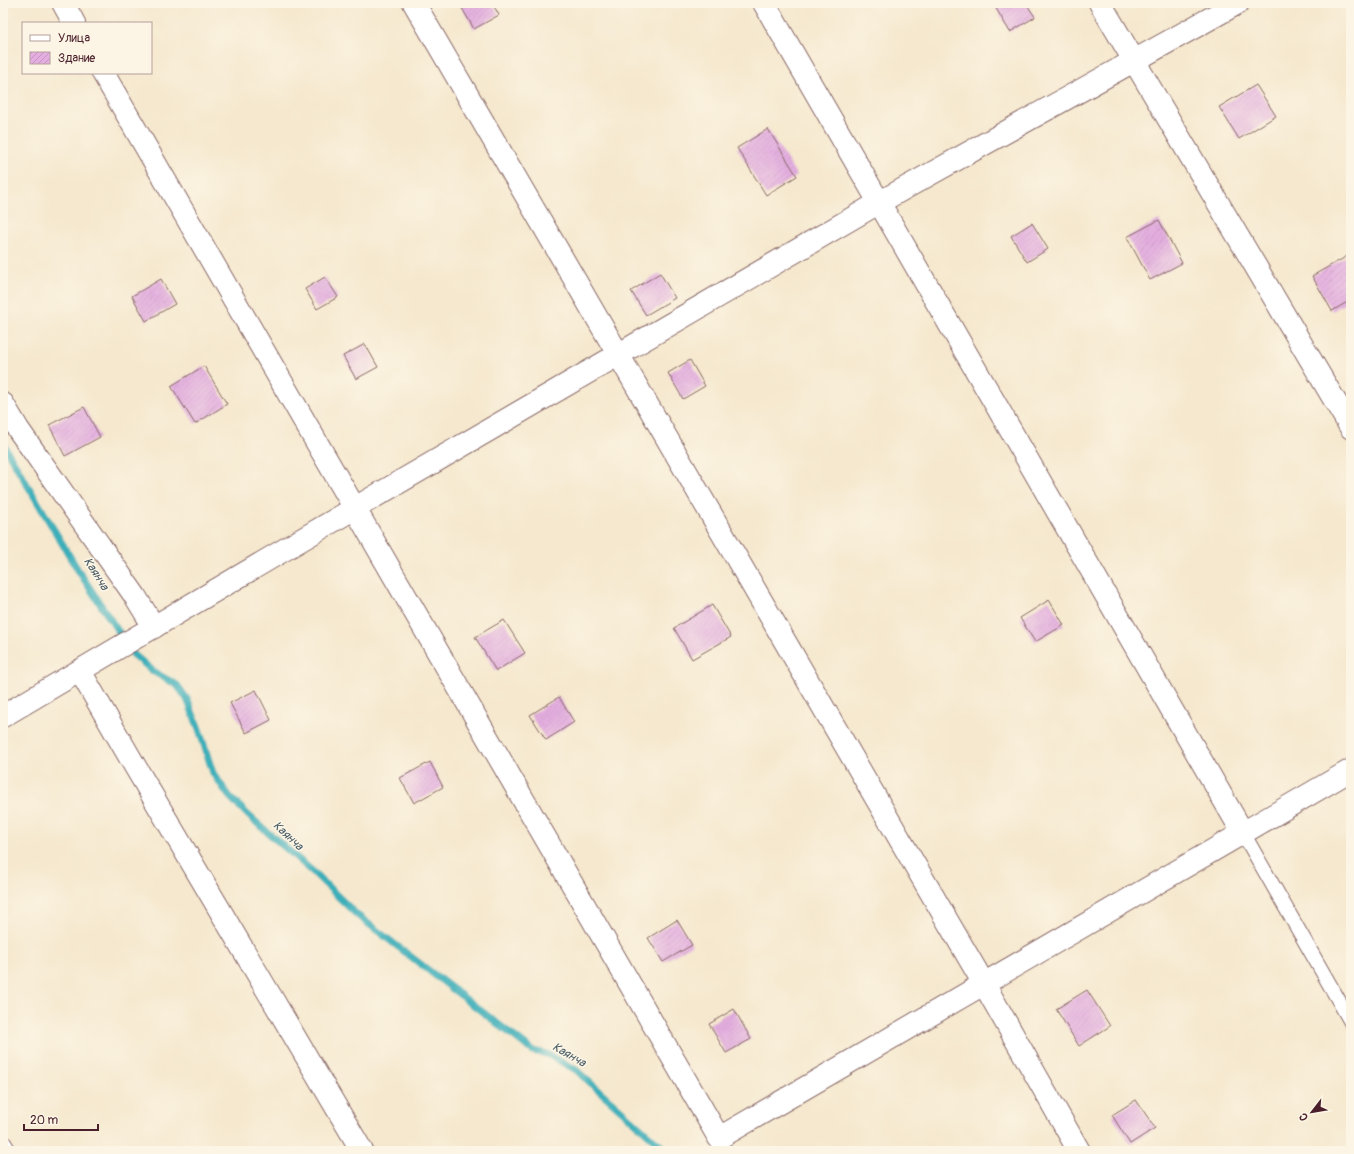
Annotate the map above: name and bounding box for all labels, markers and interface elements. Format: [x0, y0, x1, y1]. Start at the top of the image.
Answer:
legend [22, 22, 152, 74]
text: Улица [58, 31, 90, 46]
text: Здание [58, 51, 95, 66]
water label: Каянча [80, 555, 113, 594]
water label: Каянча [270, 818, 307, 855]
water label: Каянча [550, 1040, 589, 1071]
north arrow [1292, 1092, 1332, 1132]
scale bar [24, 1106, 98, 1132]
text: С [1296, 1110, 1311, 1123]
text: 20 m [30, 1113, 59, 1128]

